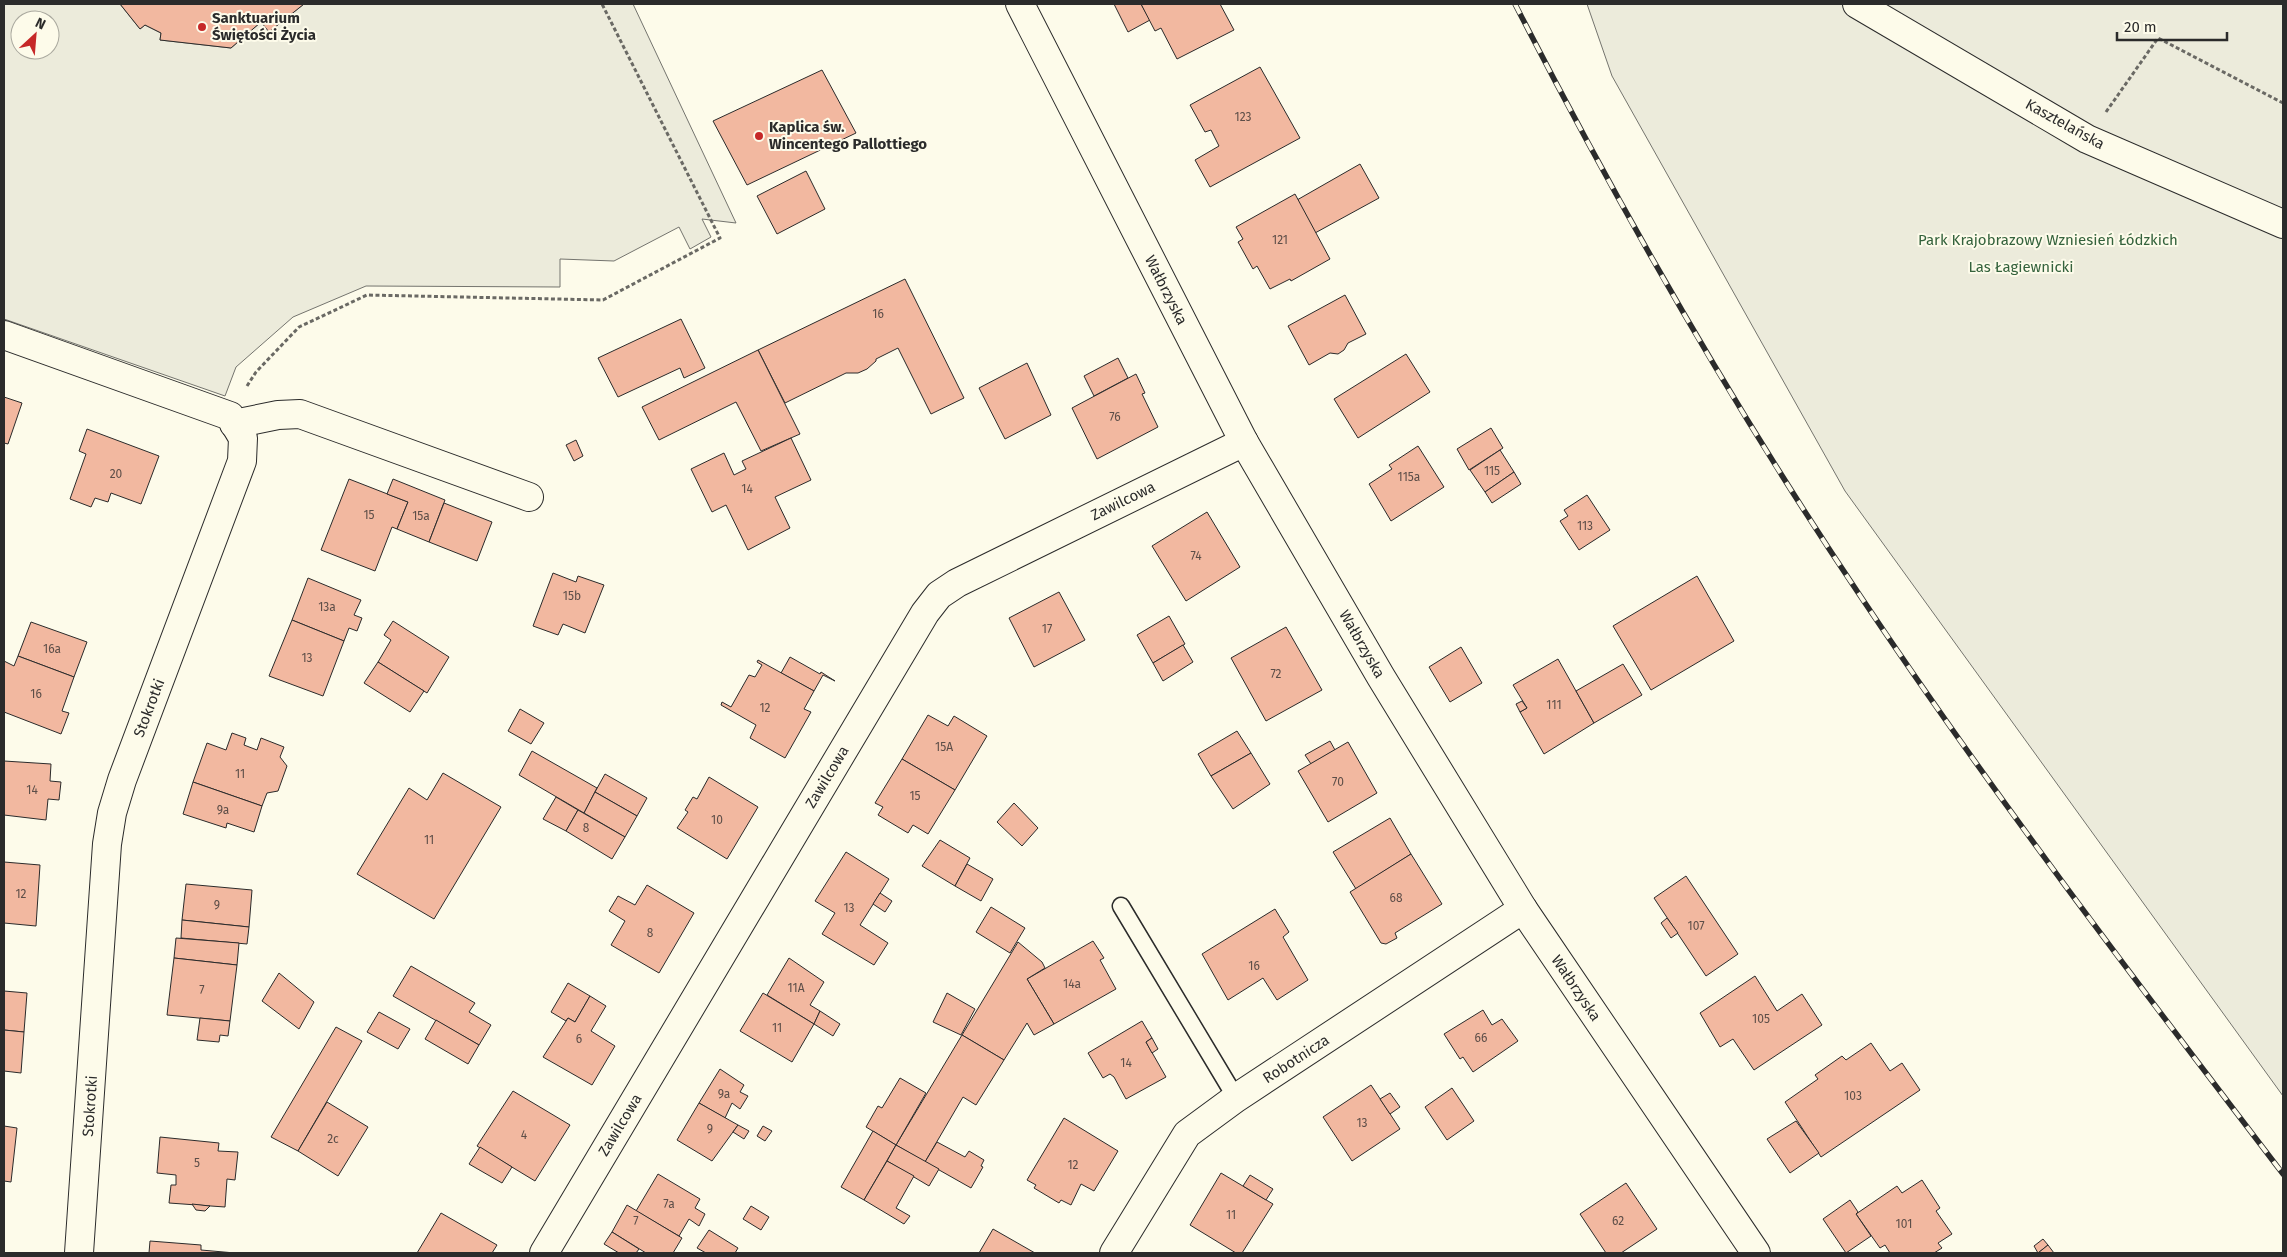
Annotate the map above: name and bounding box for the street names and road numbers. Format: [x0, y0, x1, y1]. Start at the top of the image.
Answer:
street label: Kasztelańska [2022, 95, 2108, 153]
street label: Wałbrzyska [1141, 252, 1191, 328]
street label: Zawilcowa [1088, 478, 1158, 524]
street label: Wałbrzyska [1335, 607, 1389, 681]
street label: Stokrotki [130, 676, 168, 740]
street label: Zawilcowa [801, 743, 853, 811]
street label: Wałbrzyska [1547, 952, 1605, 1024]
street label: Robotnicza [1259, 1031, 1333, 1087]
street label: Stokrotki [79, 1075, 101, 1137]
street label: Zawilcowa [594, 1091, 646, 1159]

